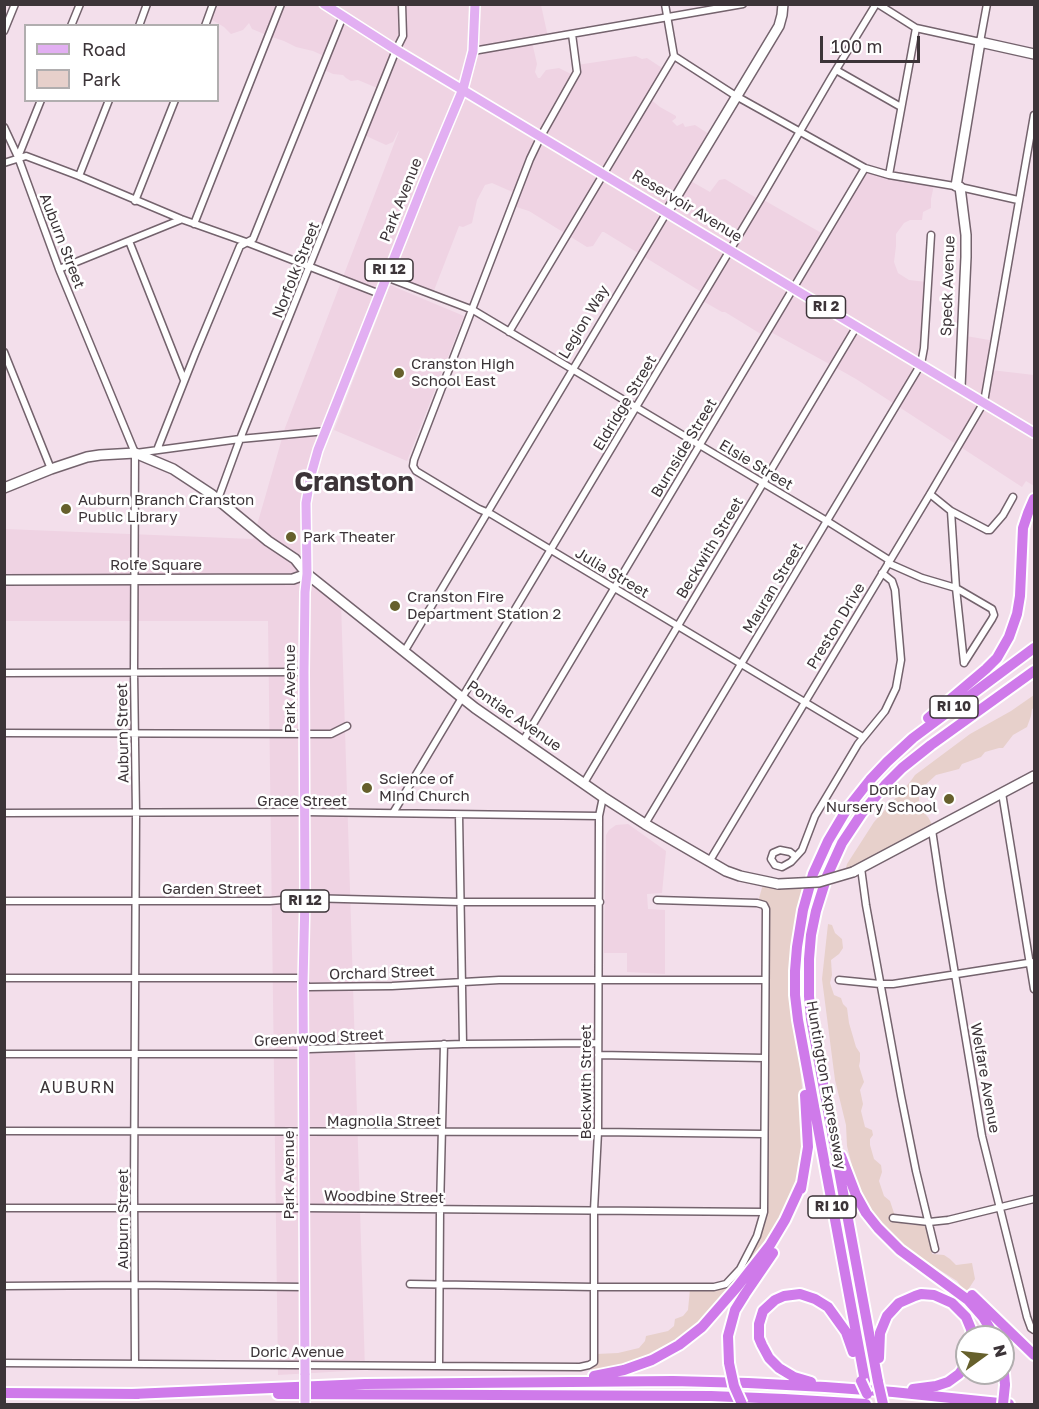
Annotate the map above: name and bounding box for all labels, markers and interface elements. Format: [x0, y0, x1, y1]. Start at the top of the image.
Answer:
legend [24, 24, 219, 102]
scale bar [823, 24, 924, 62]
text: 100 m [831, 35, 882, 57]
text: Road [82, 38, 126, 60]
text: Park [82, 68, 121, 90]
street label: Park Avenue [376, 155, 426, 245]
street label: Reservoir Avenue [629, 166, 745, 246]
street label: Auburn Street [36, 191, 88, 291]
street label: Norfolk Street [268, 219, 324, 321]
street label: Speck Avenue [937, 235, 959, 337]
road number: RI 12 [365, 259, 413, 281]
street label: Legion Way [555, 282, 613, 362]
road number: RI 2 [806, 296, 846, 318]
street label: Eldridge Street [589, 352, 661, 454]
place label: Cranston High School East [411, 355, 514, 390]
marker: Cranston High School East [392, 366, 406, 380]
street label: Burnside Street [647, 395, 721, 501]
street label: Elsie Street [716, 436, 796, 494]
district label: Cranston [294, 466, 414, 498]
place label: Auburn Branch Cranston Public Library [78, 491, 254, 526]
street label: Beckwith Street [673, 494, 747, 602]
marker: Auburn Branch Cranston Public Library [59, 502, 73, 516]
place label: Park Theater [303, 528, 395, 546]
marker: Park Theater [284, 530, 298, 544]
street label: Mauran Street [739, 540, 807, 636]
street label: Julia Street [572, 544, 652, 602]
street label: Rolfe Square [110, 556, 202, 574]
street label: Preston Drive [803, 580, 869, 672]
place label: Cranston Fire Department Station 2 [407, 588, 561, 623]
marker: Cranston Fire Department Station 2 [388, 599, 402, 613]
street label: Park Avenue [281, 644, 299, 734]
street label: Pontiac Avenue [463, 677, 565, 755]
street label: Auburn Street [113, 683, 133, 783]
road number: RI 10 [930, 696, 978, 718]
place label: Science of Mind Church [379, 770, 470, 805]
marker: Science of Mind Church [360, 781, 374, 795]
place label: Doric Day Nursery School [826, 781, 937, 816]
street label: Grace Street [257, 792, 347, 810]
marker: Doric Day Nursery School [942, 792, 956, 806]
street label: Garden Street [162, 880, 262, 898]
road number: RI 12 [281, 890, 329, 912]
street label: Orchard Street [329, 962, 435, 984]
street label: Huntington Expressway [802, 999, 850, 1171]
street label: Welfare Avenue [966, 1021, 1004, 1135]
street label: Beckwith Street [577, 1024, 595, 1140]
street label: Greenwood Street [254, 1026, 384, 1050]
district label: AUBURN [40, 1078, 116, 1098]
street label: Magnolia Street [327, 1112, 441, 1130]
street label: Park Avenue [280, 1130, 298, 1220]
street label: Auburn Street [114, 1169, 132, 1269]
street label: Woodbine Street [324, 1187, 444, 1207]
road number: RI 10 [808, 1196, 856, 1218]
north arrow [955, 1325, 1015, 1385]
text: N [989, 1342, 1012, 1359]
street label: Doric Avenue [250, 1343, 344, 1361]

